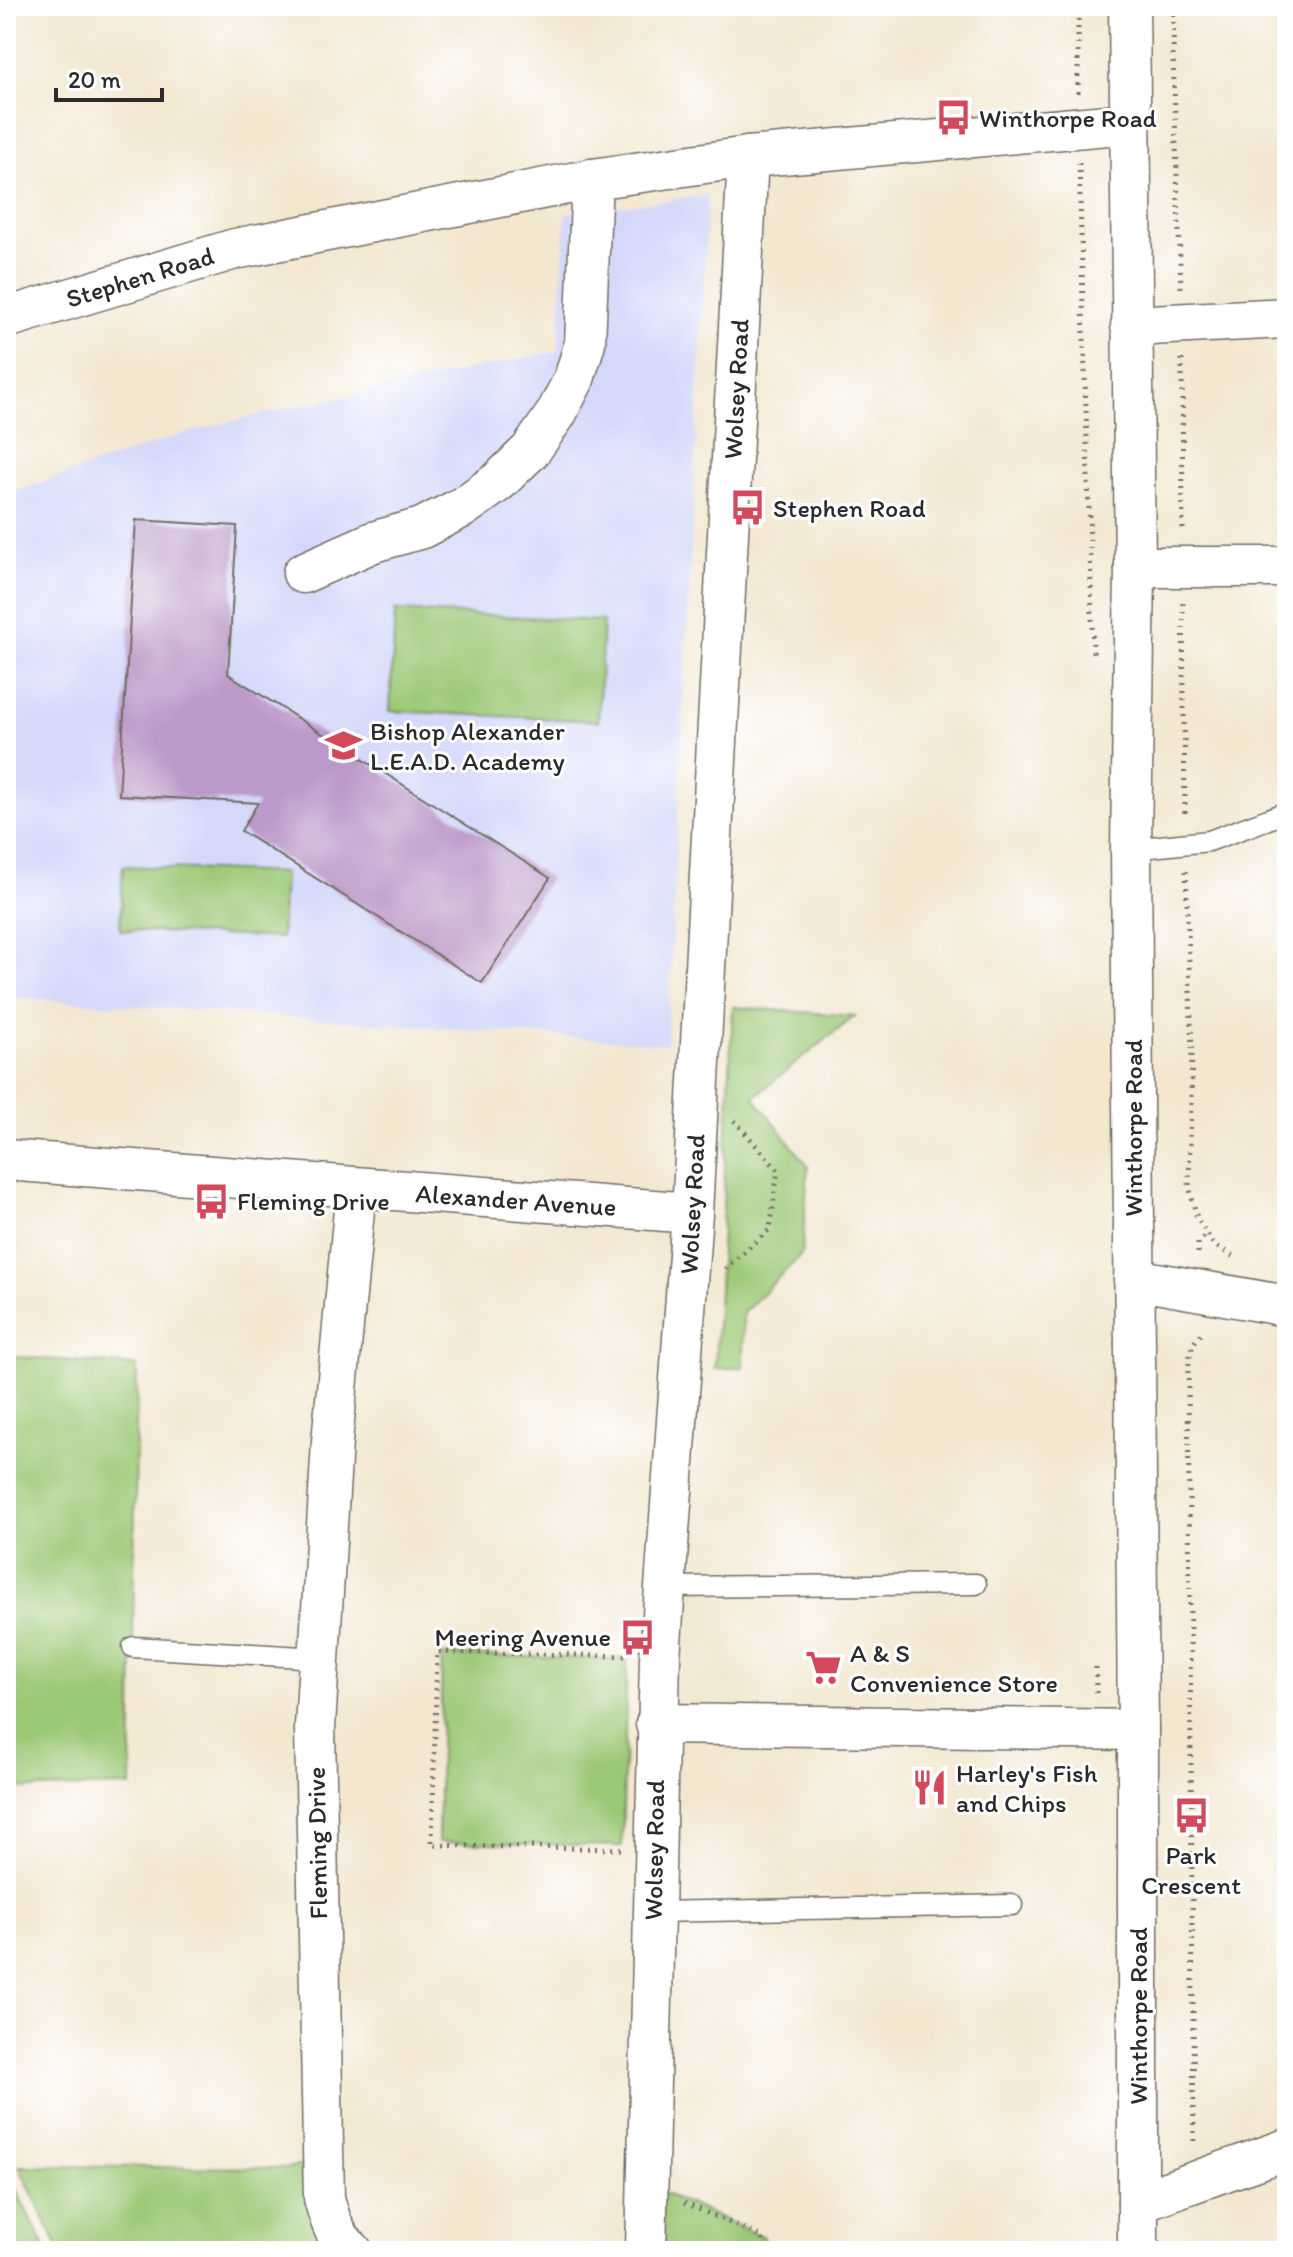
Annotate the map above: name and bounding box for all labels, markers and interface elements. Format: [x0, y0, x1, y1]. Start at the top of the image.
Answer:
scale bar [56, 52, 162, 102]
text: 20 m [68, 65, 121, 94]
bus stop icon: Winthorpe Road [934, 99, 972, 137]
place label: Winthorpe Road [979, 102, 1157, 134]
street label: Stephen Road [62, 239, 218, 315]
street label: Wolsey Road [716, 317, 756, 460]
bus stop icon: Stephen Road [728, 489, 766, 527]
place label: Stephen Road [773, 492, 926, 524]
place label: Bishop Alexander L.E.A.D. Academy [370, 715, 565, 777]
school or university icon: Bishop Alexander L.E.A.D. Academy [325, 727, 363, 765]
street label: Winthorpe Road [1117, 1039, 1149, 1217]
street label: Wolsey Road [672, 1132, 712, 1275]
street label: Alexander Avenue [415, 1177, 617, 1223]
bus stop icon: Fleming Drive [192, 1182, 230, 1220]
place label: Fleming Drive [237, 1185, 390, 1217]
bus stop icon: Meering Avenue [618, 1618, 656, 1656]
place label: Meering Avenue [435, 1621, 611, 1653]
place label: A & S Convenience Store [850, 1637, 1058, 1699]
supermarket icon: A & S Convenience Store [805, 1649, 843, 1687]
place label: Harley's Fish and Chips [956, 1757, 1098, 1819]
street label: Fleming Drive [300, 1766, 334, 1920]
restaurant icon: Harley's Fish and Chips [911, 1769, 949, 1807]
street label: Wolsey Road [637, 1779, 671, 1921]
bus stop icon: Park Crescent [1172, 1797, 1210, 1835]
place label: Park Crescent [1141, 1839, 1241, 1901]
street label: Winthorpe Road [1122, 1927, 1154, 2105]

